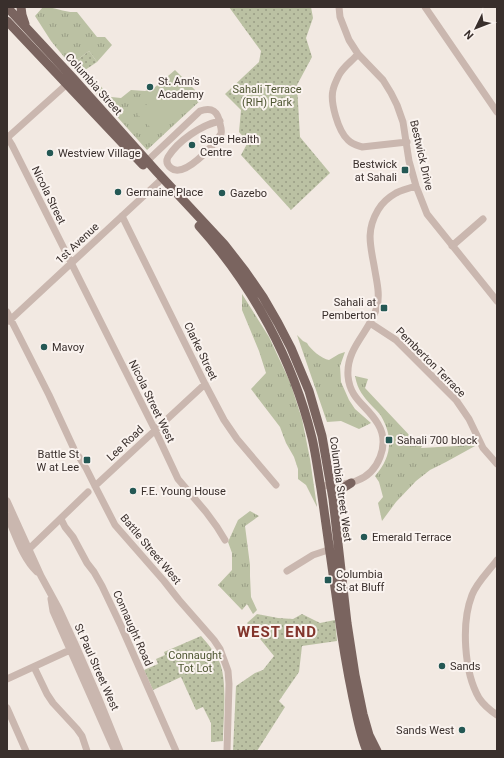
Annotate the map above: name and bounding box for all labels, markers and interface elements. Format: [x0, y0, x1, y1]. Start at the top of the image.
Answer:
north arrow [456, 8, 496, 48]
text: N [461, 27, 476, 42]
street label: Columbia Street [63, 51, 125, 118]
place label: St. Ann's Academy [158, 75, 205, 101]
marker: St. Ann's Academy [145, 82, 155, 92]
park label: Sahali Terrace (RIH) Park [232, 83, 302, 109]
street label: Bestwick Drive [407, 119, 436, 192]
place label: Sage Health Centre [200, 133, 259, 159]
marker: Sage Health Centre [187, 140, 197, 150]
place label: Westview Village [58, 147, 141, 160]
marker: Westview Village [45, 148, 55, 158]
place label: Bestwick at Sahali [353, 158, 397, 184]
street label: Nicola Street [29, 164, 68, 227]
marker: Bestwick at Sahali [400, 165, 410, 175]
place label: Germaine Place [126, 186, 203, 199]
marker: Germaine Place [113, 187, 123, 197]
place label: Gazebo [230, 187, 267, 200]
marker: Gazebo [217, 188, 227, 198]
street label: 1st Avenue [53, 220, 102, 267]
place label: Sahali at Pemberton [322, 296, 376, 322]
marker: Sahali at Pemberton [379, 303, 389, 313]
street label: Clarke Street [181, 320, 220, 383]
street label: Pemberton Terrace [393, 325, 468, 400]
place label: Mavoy [52, 341, 85, 354]
marker: Mavoy [39, 342, 49, 352]
street label: Nicola Street West [126, 358, 177, 445]
street label: Lee Road [104, 423, 146, 464]
place label: Sahali 700 block [397, 434, 478, 447]
marker: Sahali 700 block [384, 435, 394, 445]
street label: Columbia Street West [327, 436, 354, 543]
place label: Battle St W at Lee [37, 448, 79, 474]
marker: Battle St W at Lee [82, 455, 92, 465]
place label: F.E. Young House [141, 485, 226, 498]
marker: F.E. Young House [128, 486, 138, 496]
street label: Battle Street West [117, 512, 184, 587]
place label: Emerald Terrace [372, 531, 451, 544]
marker: Emerald Terrace [359, 532, 369, 542]
place label: Columbia St at Bluff [336, 568, 385, 594]
marker: Columbia St at Bluff [323, 575, 333, 585]
street label: Connaught Road [110, 588, 155, 668]
street label: St Paul Street West [72, 622, 122, 713]
district label: WEST END [237, 623, 317, 641]
park label: Connaught Tot Lot [168, 649, 222, 675]
place label: Sands [450, 660, 481, 673]
marker: Sands [437, 661, 447, 671]
place label: Sands West [396, 724, 454, 737]
marker: Sands West [457, 725, 467, 735]

